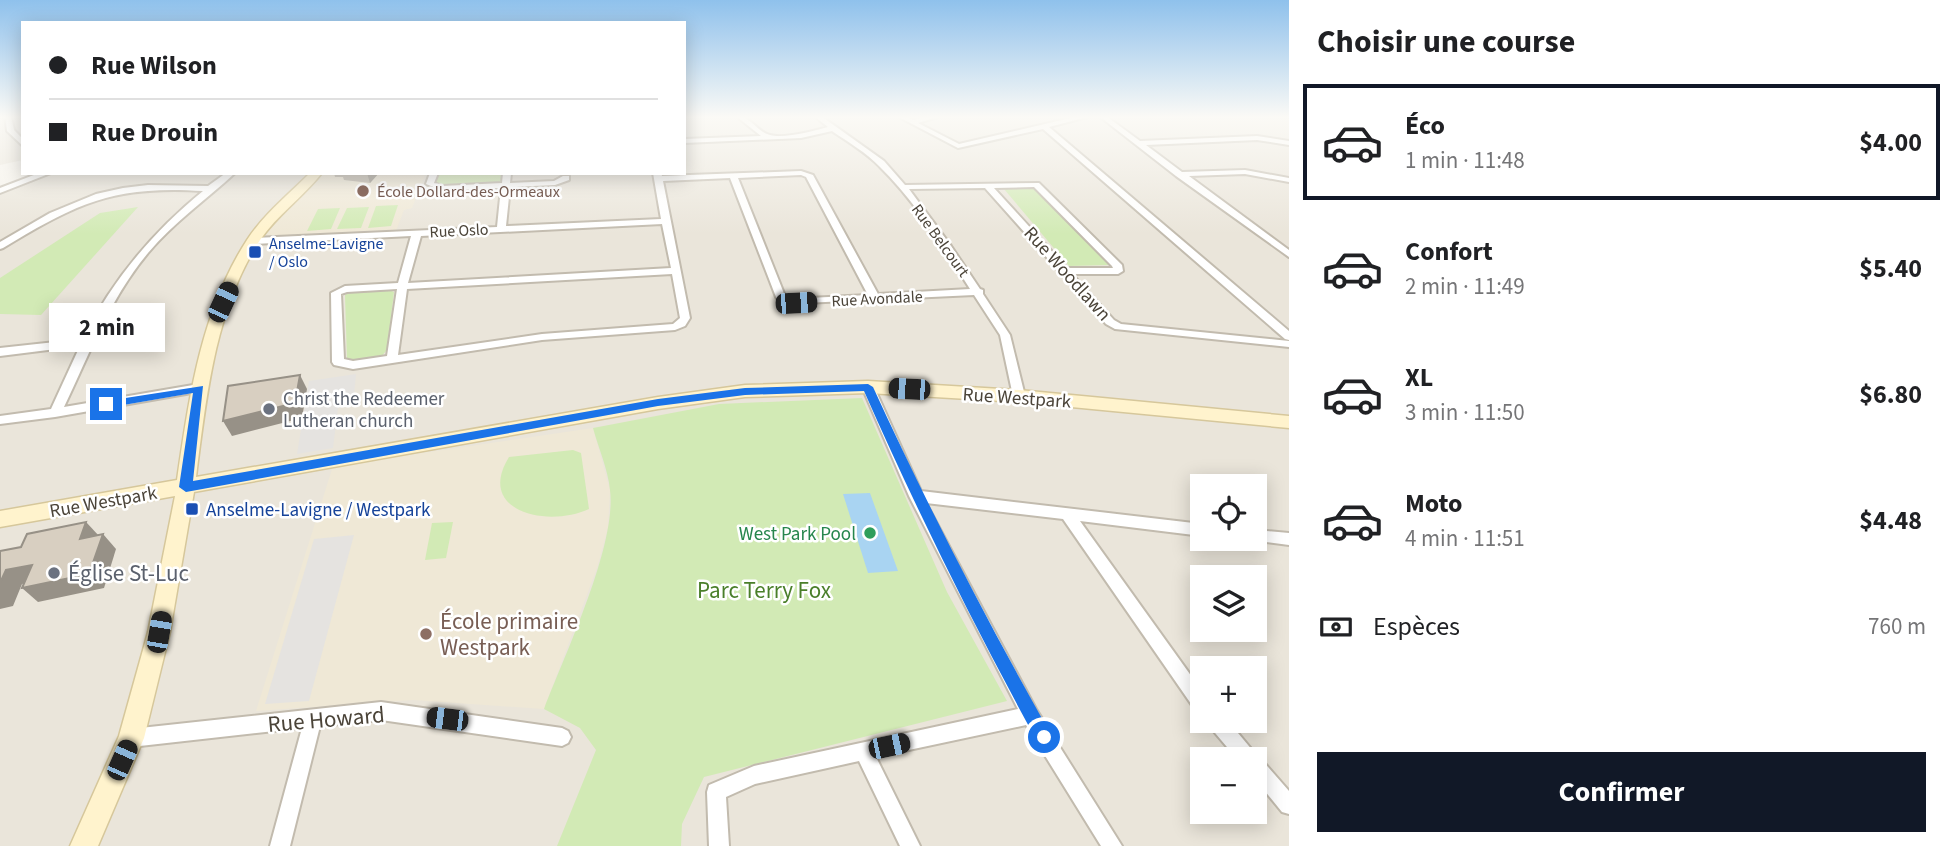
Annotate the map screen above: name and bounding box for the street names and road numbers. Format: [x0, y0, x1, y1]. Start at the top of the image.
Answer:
street label: Rue Belcourt [906, 199, 975, 282]
street label: Rue Oslo [429, 218, 489, 244]
street label: Rue Woodlawn [1017, 221, 1117, 327]
street label: Rue Avondale [831, 286, 923, 312]
street label: Rue Westpark [962, 381, 1073, 416]
street label: Rue Westpark [47, 480, 160, 525]
street label: Rue Howard [266, 698, 386, 741]

